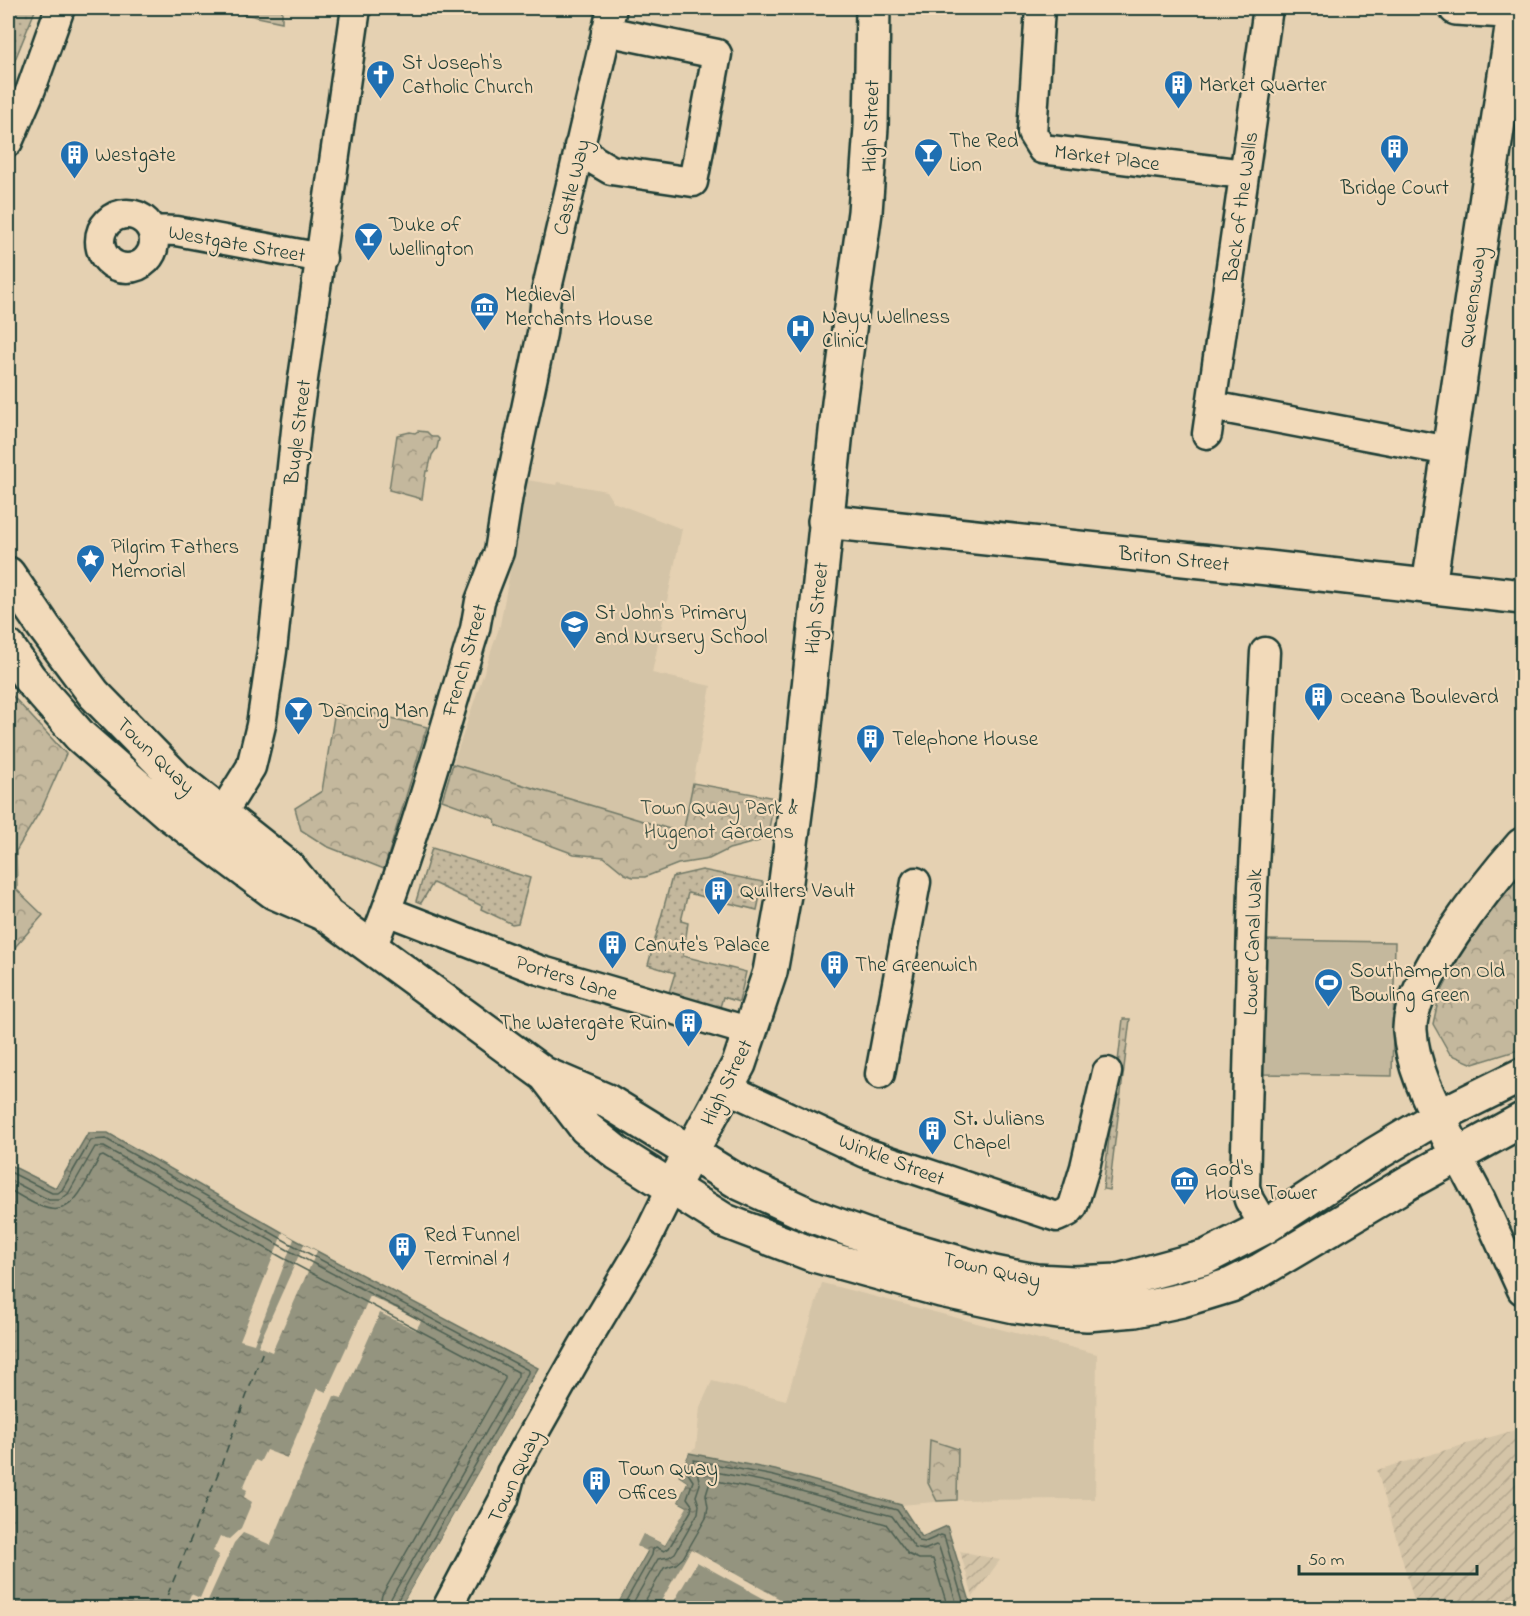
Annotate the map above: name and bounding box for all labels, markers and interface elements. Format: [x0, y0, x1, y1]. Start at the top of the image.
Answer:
place label: St Joseph's Catholic Church [402, 49, 533, 103]
church icon: St Joseph's Catholic Church [365, 58, 397, 100]
building icon: Market Quarter [1162, 68, 1194, 110]
place label: Market Quarter [1199, 71, 1327, 101]
street label: High Street [855, 79, 891, 173]
place label: The Red Lion [949, 127, 1019, 181]
street label: Back of the Walls [1216, 130, 1267, 286]
building icon: Bridge Court [1379, 132, 1411, 174]
street label: Castle Way [547, 136, 601, 239]
bar icon: The Red Lion [912, 136, 944, 178]
building icon: Westgate [58, 138, 90, 180]
street label: Market Place [1052, 138, 1162, 180]
place label: Westgate [95, 141, 176, 173]
place label: Bridge Court [1340, 174, 1449, 206]
place label: Duke of Wellington [388, 211, 474, 267]
street label: Westgate Street [165, 218, 308, 274]
bar icon: Duke of Wellington [352, 220, 384, 262]
street label: Queensway [1452, 245, 1498, 350]
place label: Medieval Merchants House [505, 281, 653, 335]
museum icon: Medieval Merchants House [468, 290, 500, 332]
place label: Nayu Wellness Clinic [822, 303, 950, 357]
hospital icon: Nayu Wellness Clinic [785, 312, 817, 354]
street label: Bugle Street [278, 378, 322, 488]
place label: Pilgrim Fathers Memorial [111, 533, 239, 587]
street label: Briton Street [1116, 539, 1231, 581]
place icon: Pilgrim Fathers Memorial [74, 542, 106, 584]
street label: High Street [798, 561, 840, 656]
place label: St John's Primary and Nursery School [595, 599, 767, 655]
street label: French Street [435, 601, 496, 721]
school or university icon: St John's Primary and Nursery School [558, 608, 590, 650]
building icon: Oceana Boulevard [1303, 680, 1335, 722]
place label: Oceana Boulevard [1340, 683, 1499, 713]
bar icon: Dancing Man [282, 694, 314, 736]
place label: Dancing Man [318, 697, 429, 729]
street label: Town Quay [107, 711, 201, 803]
building icon: Telephone House [855, 722, 887, 764]
place label: Telephone House [892, 725, 1039, 755]
park label: Town Quay Park & Hugenot Gardens [640, 794, 798, 850]
street label: Lower Canal Walk [1236, 867, 1272, 1016]
building icon: Quilters Vault [703, 874, 735, 916]
place label: Quilters Vault [740, 877, 855, 907]
building icon: Canute's Palace [597, 928, 629, 970]
place label: Canute's Palace [634, 931, 770, 961]
street label: Porters Lane [511, 948, 622, 1010]
building icon: The Greenwich [818, 948, 850, 990]
place label: The Greenwich [855, 951, 977, 981]
place label: Southampton Old Bowling Green [1349, 957, 1505, 1013]
sports icon: Southampton Old Bowling Green [1313, 966, 1345, 1008]
building icon: The Watergate Ruin [672, 1006, 704, 1048]
place label: The Watergate Ruin [500, 1009, 667, 1041]
street label: High Street [694, 1035, 763, 1132]
place label: St. Julians Chapel [953, 1105, 1045, 1159]
building icon: St. Julians Chapel [916, 1114, 948, 1156]
street label: Winkle Street [834, 1127, 949, 1195]
place label: God's House Tower [1205, 1155, 1318, 1209]
museum icon: God's House Tower [1168, 1164, 1200, 1206]
place label: Red Funnel Terminal 1 [424, 1221, 520, 1275]
building icon: Red Funnel Terminal 1 [387, 1230, 419, 1272]
street label: Town Quay [939, 1245, 1044, 1299]
street label: Town Quay [481, 1425, 552, 1529]
place label: Town Quay Offices [618, 1455, 718, 1509]
building icon: Town Quay Offices [581, 1464, 613, 1506]
scale bar [1299, 1538, 1478, 1576]
text: 50 m [1308, 1548, 1345, 1574]

